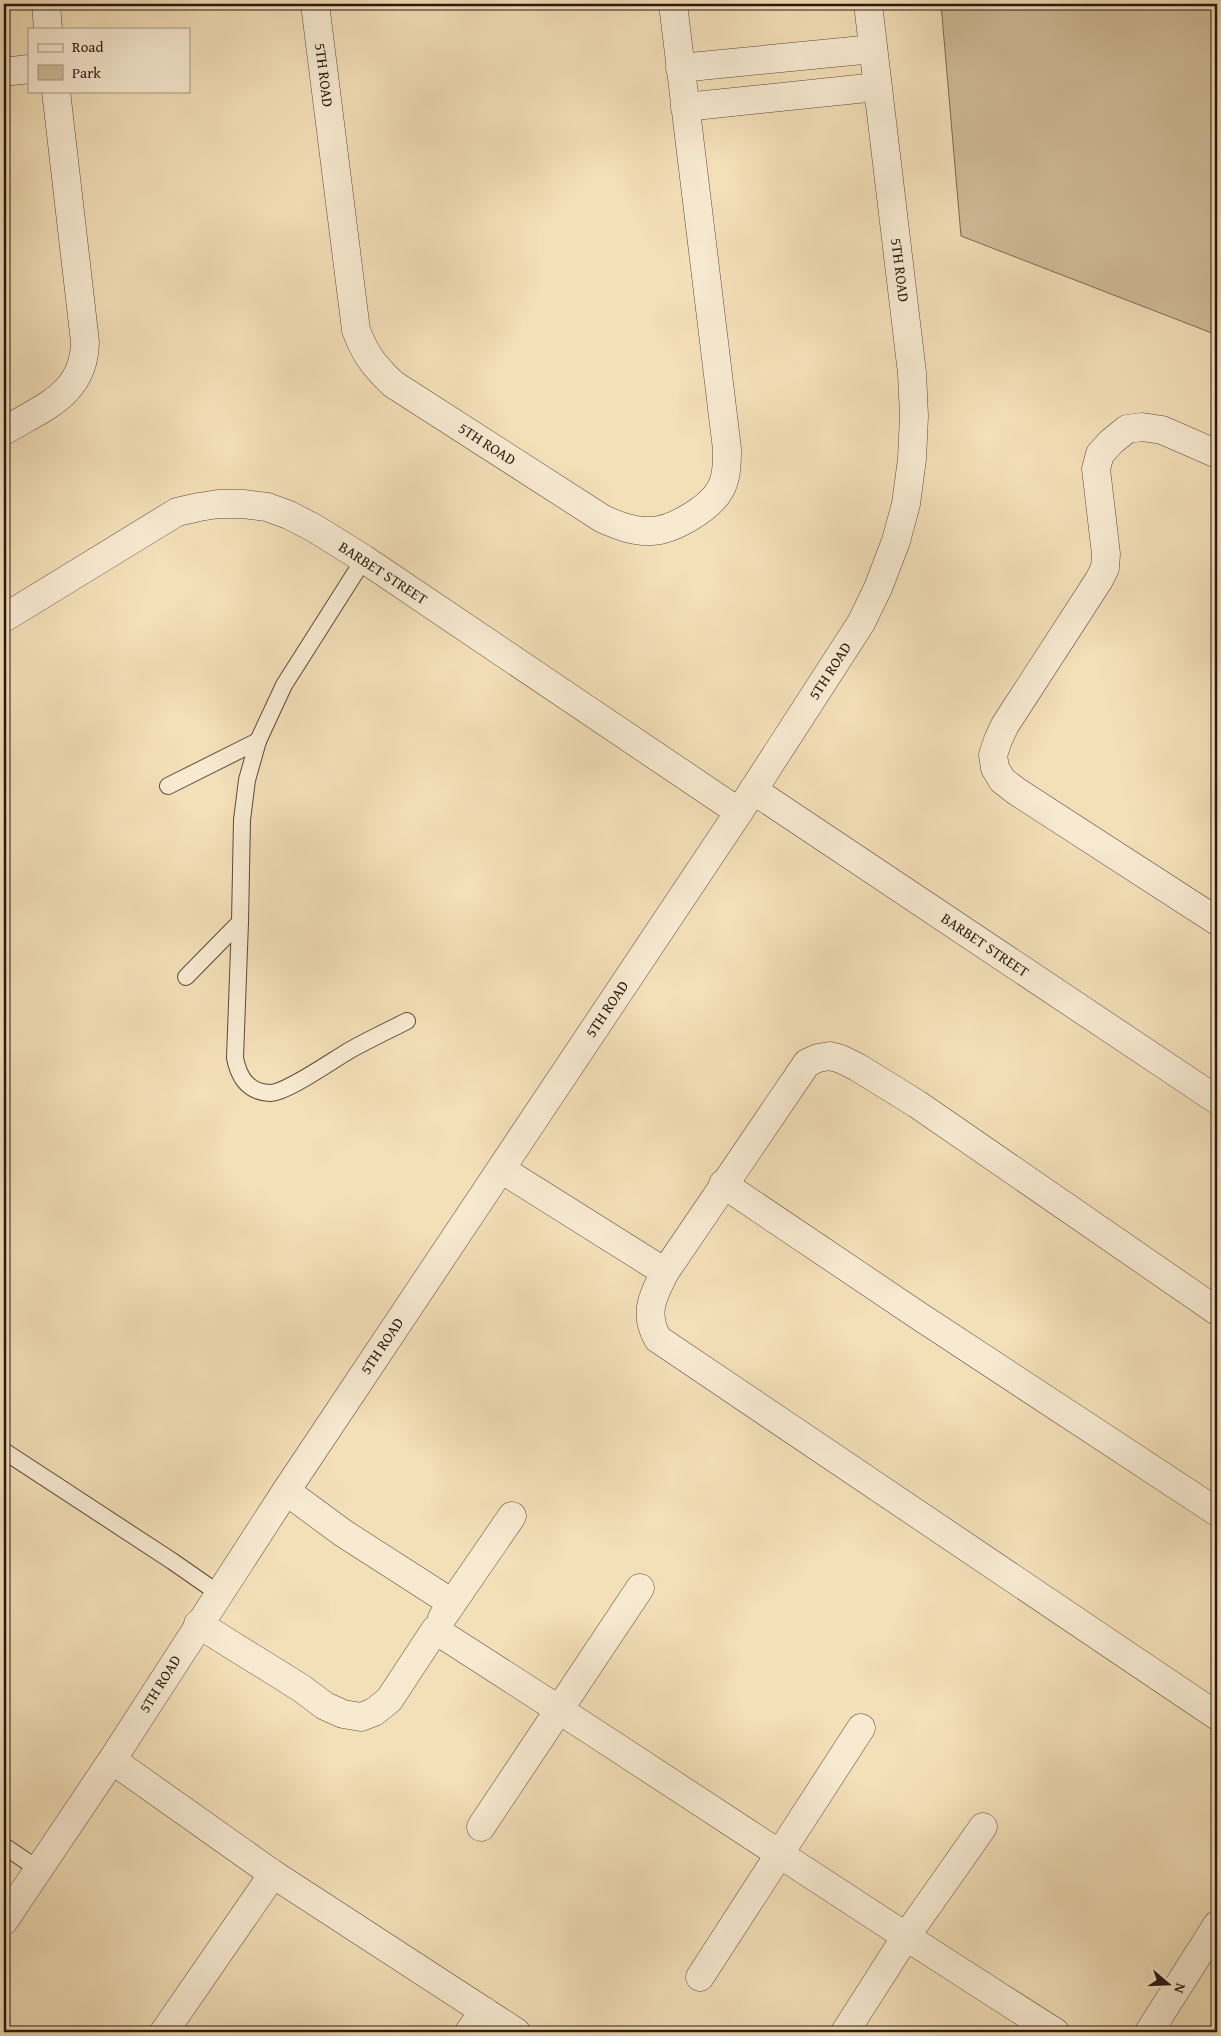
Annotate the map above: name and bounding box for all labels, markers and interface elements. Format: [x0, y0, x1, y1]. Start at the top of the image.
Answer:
legend [28, 28, 190, 92]
text: Road [72, 36, 103, 57]
street label: 5TH ROAD [310, 42, 339, 108]
text: Park [72, 62, 101, 83]
street label: 5TH ROAD [886, 237, 915, 303]
street label: 5TH ROAD [455, 417, 520, 470]
street label: BARBET STREET [335, 536, 432, 609]
street label: 5TH ROAD [803, 638, 856, 703]
street label: BARBET STREET [937, 907, 1034, 982]
street label: 5TH ROAD [580, 976, 633, 1041]
street label: 5TH ROAD [355, 1313, 408, 1378]
street label: 5TH ROAD [134, 1651, 186, 1717]
north arrow [1144, 1958, 1194, 2008]
text: N [1169, 1981, 1191, 1997]

